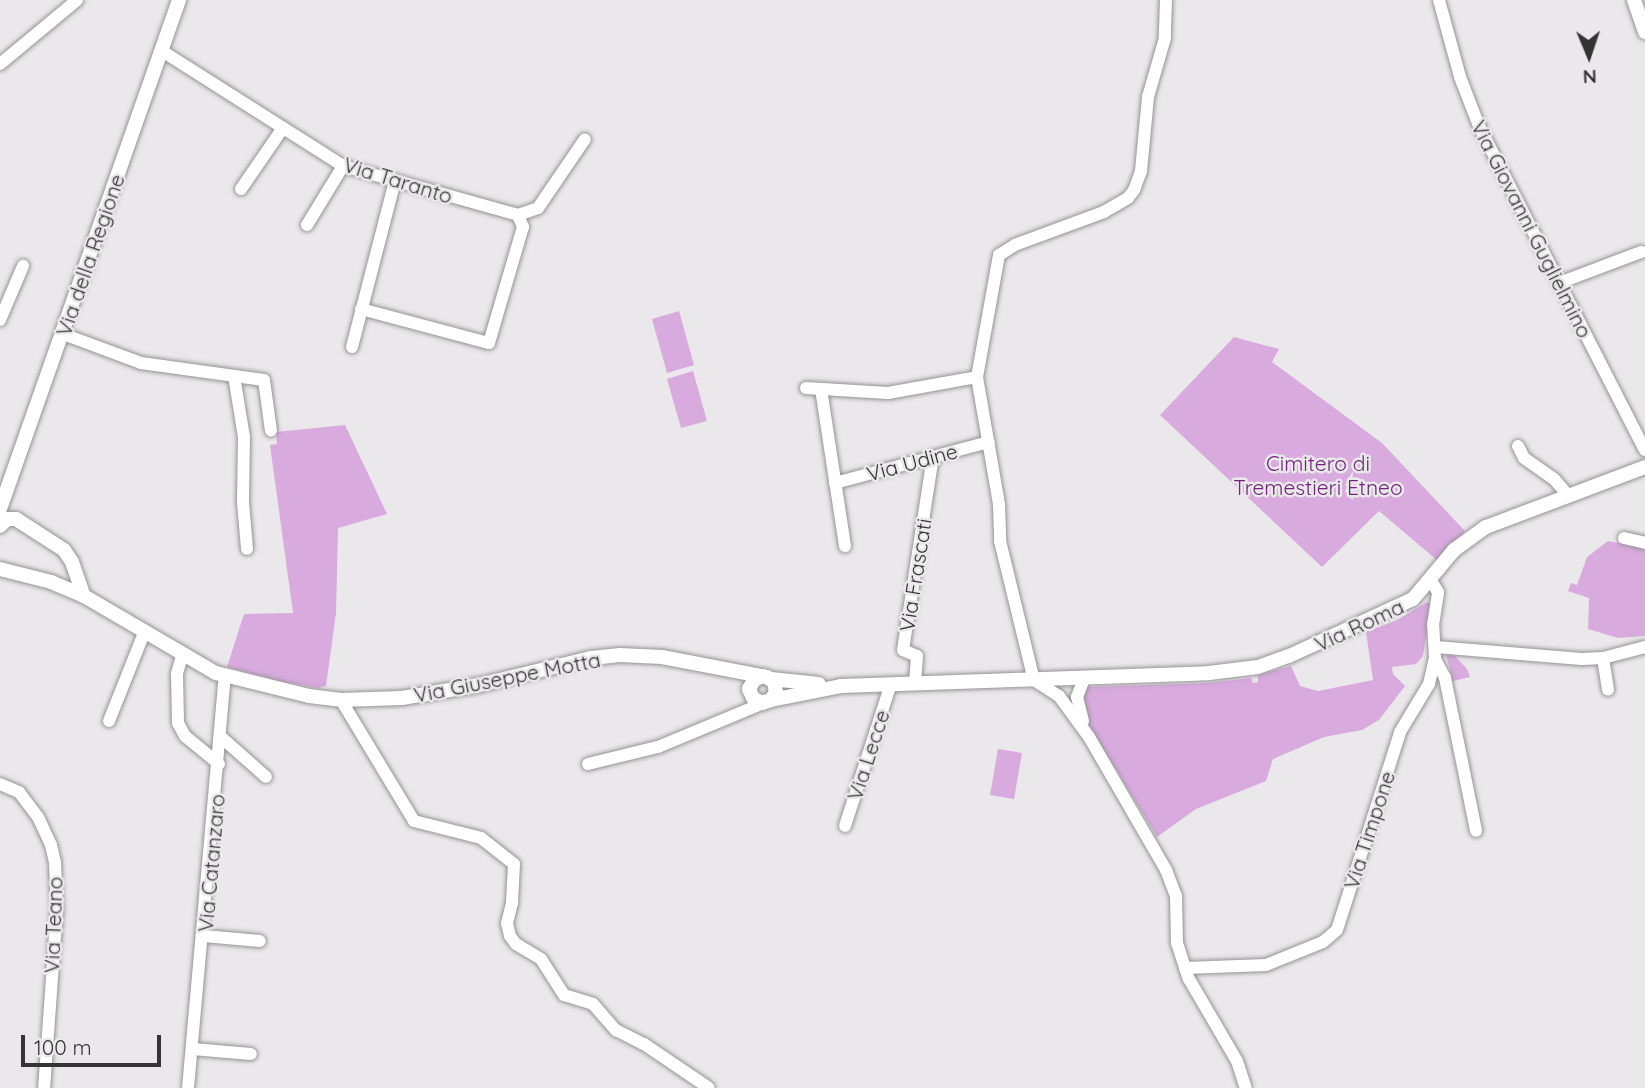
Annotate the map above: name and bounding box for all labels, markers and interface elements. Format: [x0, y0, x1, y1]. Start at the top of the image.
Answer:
north arrow [1554, 21, 1624, 91]
text: N [1582, 65, 1597, 89]
street label: Via Giovanni Guglielmino [1466, 116, 1598, 342]
street label: Via Taranto [340, 151, 456, 209]
street label: Via della Regione [50, 171, 130, 339]
street label: Via Udine [864, 438, 960, 486]
park label: Cimitero di Tremestieri Etneo [1233, 450, 1403, 500]
street label: Via Frascati [894, 517, 936, 633]
street label: Via Roma [1310, 593, 1408, 657]
street label: Via Giuseppe Motta [411, 647, 603, 707]
street label: Via Lecce [842, 707, 894, 803]
street label: Via Timpone [1338, 768, 1400, 892]
street label: Via Catanzaro [192, 793, 230, 933]
street label: Via Teano [39, 876, 67, 974]
scale bar [24, 1021, 164, 1066]
text: 100 m [34, 1034, 92, 1060]

